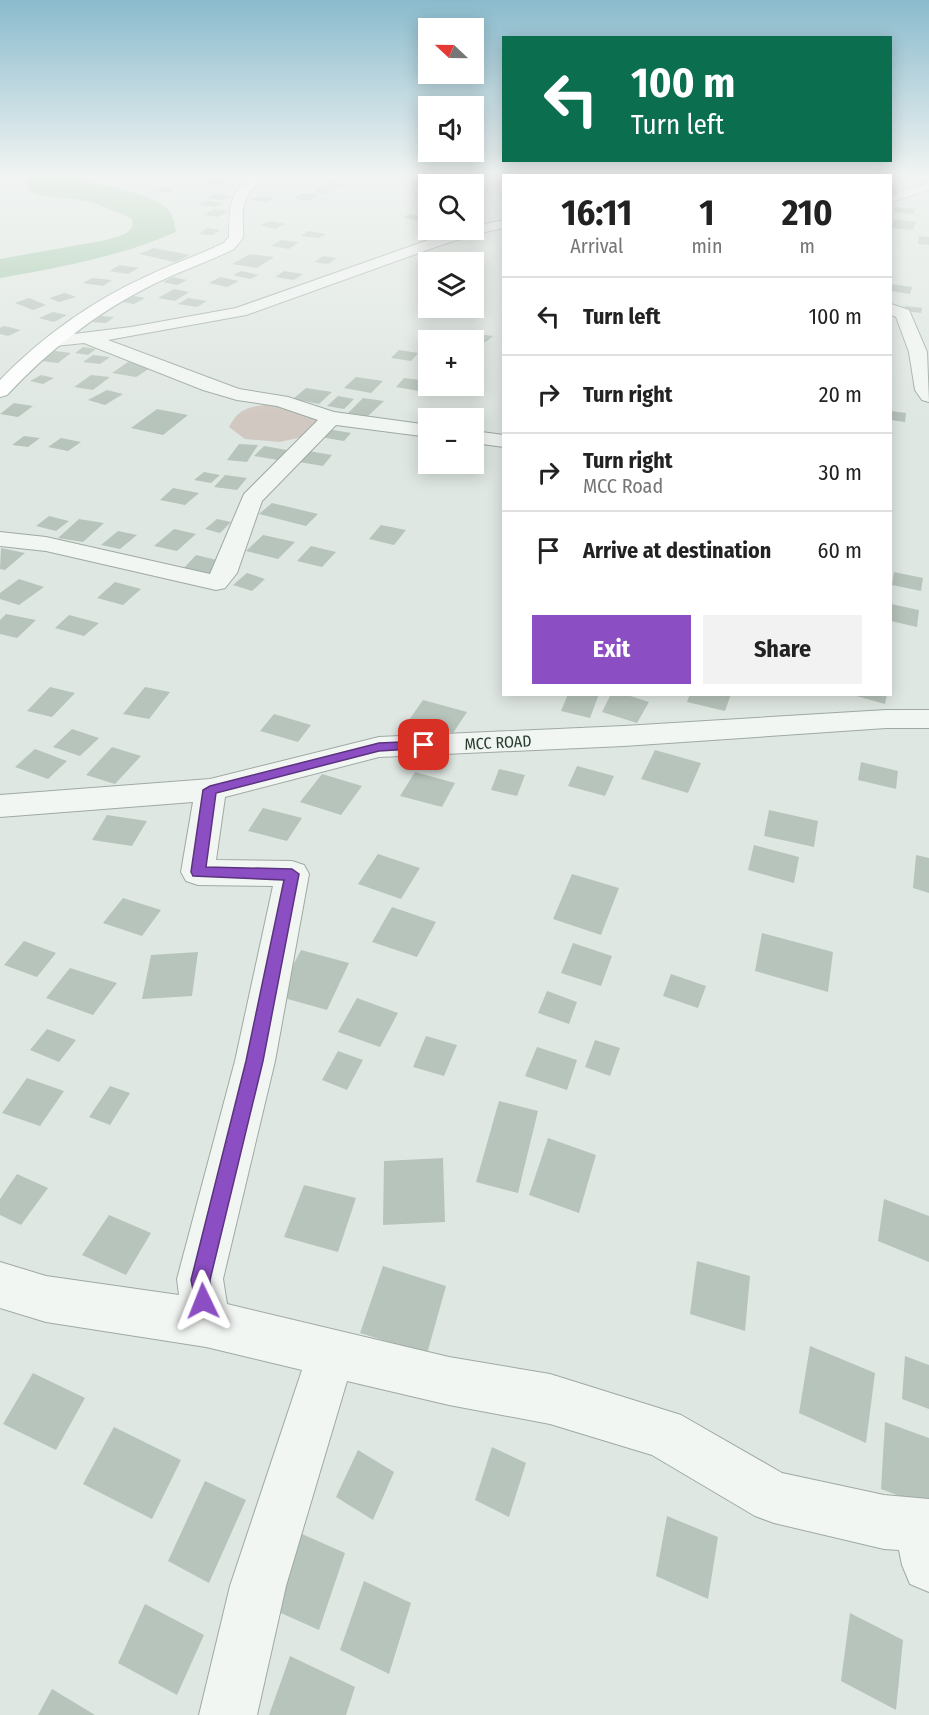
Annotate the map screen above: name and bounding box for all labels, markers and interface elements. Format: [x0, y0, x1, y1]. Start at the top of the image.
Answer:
north arrow [418, 18, 484, 84]
map controls [418, 18, 484, 474]
text: 100 m [631, 58, 735, 108]
icon: left [532, 60, 610, 138]
button: sound [418, 96, 484, 162]
text: Turn left [631, 109, 724, 141]
button: search [418, 174, 484, 240]
text: 16:11 [561, 191, 632, 235]
text: 1 [699, 191, 715, 235]
text: 210 [782, 191, 833, 235]
text: Arrival [570, 234, 623, 258]
text: min [691, 234, 722, 258]
text: m [800, 234, 815, 258]
button: layers [418, 252, 484, 318]
icon: left [532, 300, 565, 333]
text: Turn left [583, 303, 661, 330]
text: 100 m [808, 303, 862, 330]
button: + [418, 330, 484, 396]
icon: right [532, 378, 565, 411]
text: Turn right [583, 381, 672, 408]
text: 20 m [819, 381, 862, 408]
button: − [418, 408, 484, 474]
text: Turn right [583, 447, 672, 474]
icon: right [532, 456, 565, 489]
text: 30 m [819, 459, 862, 486]
text: MCC Road [583, 474, 663, 498]
icon: arrive [532, 534, 565, 567]
text: Arrive at destination [583, 537, 771, 564]
text: 60 m [818, 537, 862, 564]
button: Exit [532, 615, 691, 684]
button: Share [703, 615, 862, 684]
pin [398, 719, 449, 770]
icon: arrive [407, 728, 440, 761]
street label: MCC ROAD [464, 731, 532, 754]
position arrow [171, 1269, 235, 1333]

